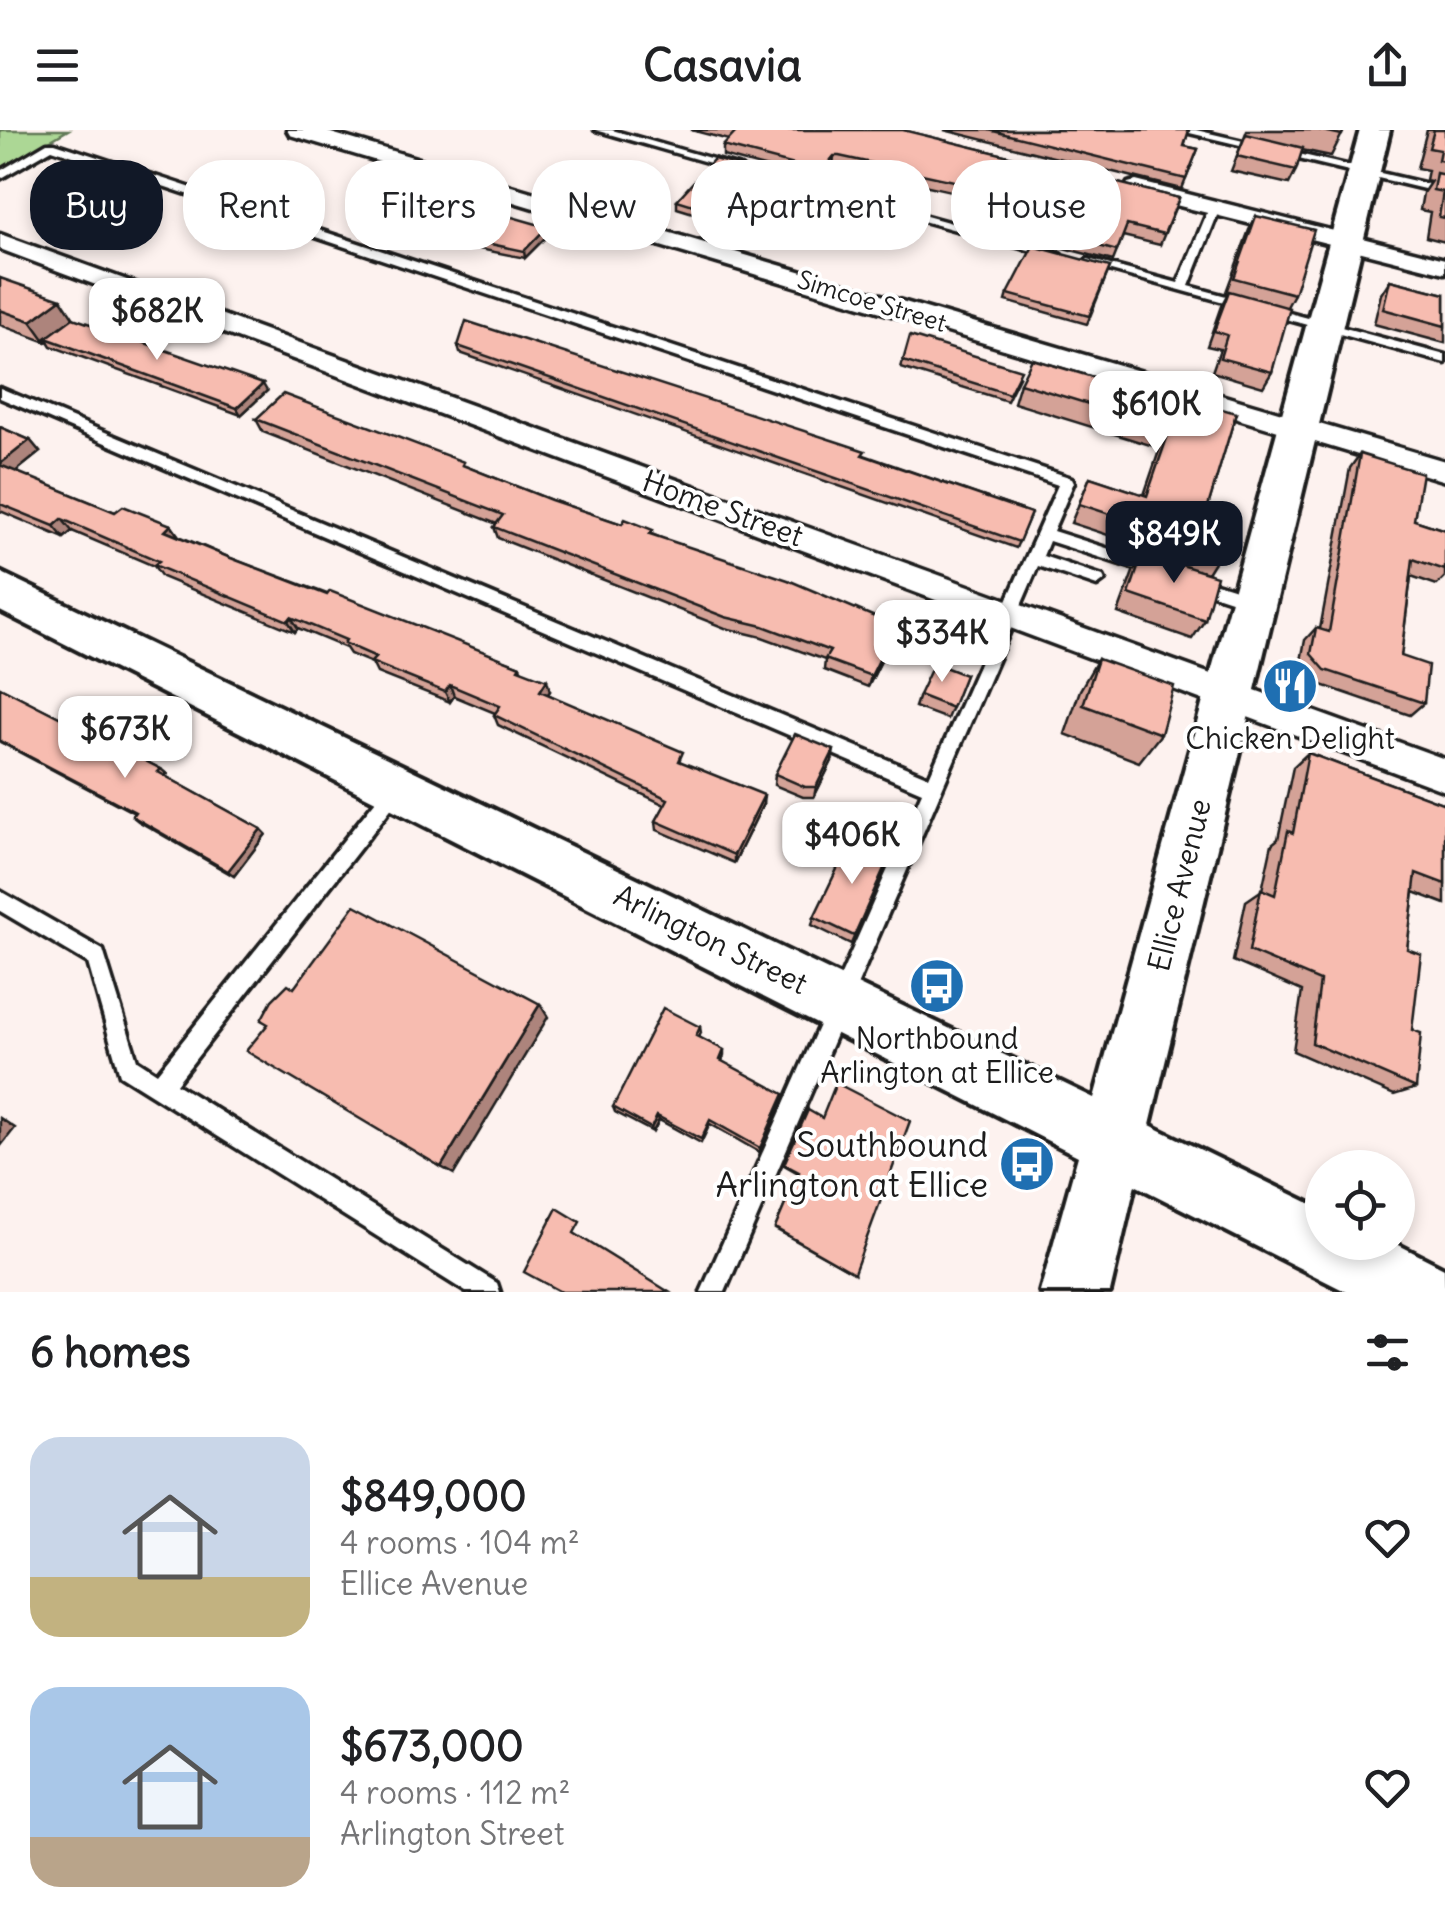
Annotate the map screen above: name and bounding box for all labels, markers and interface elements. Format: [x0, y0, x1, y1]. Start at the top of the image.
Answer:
text: Casavia [643, 37, 802, 93]
icon: menu [30, 38, 85, 93]
icon: share [1360, 38, 1415, 93]
chip: Buy [30, 160, 163, 250]
chip: Rent [183, 160, 325, 250]
chip: Filters [345, 160, 511, 250]
chip: New [531, 160, 671, 250]
chip: Apartment [691, 160, 931, 250]
chip: House [951, 160, 1121, 250]
street label: Simcoe Street [794, 263, 950, 339]
pin: $682K [87, 278, 227, 363]
text: $682K [111, 290, 203, 331]
pin: $610K [1086, 371, 1226, 456]
text: $610K [1111, 383, 1201, 424]
street label: Home Street [638, 461, 808, 555]
pin: $849K [1104, 501, 1244, 586]
text: $849K [1128, 513, 1220, 554]
pin: $334K [872, 600, 1012, 685]
text: $334K [896, 612, 988, 653]
restaurant icon: Chicken Delight [1260, 656, 1320, 716]
pin: $673K [55, 696, 195, 781]
text: $673K [80, 708, 170, 749]
place label: Chicken Delight [1185, 719, 1395, 757]
street label: Ellice Avenue [1139, 795, 1219, 975]
pin: $406K [782, 802, 922, 887]
text: $406K [804, 814, 900, 855]
street label: Arlington Street [608, 876, 814, 1002]
bus stop icon: Northbound Arlington at Ellice [907, 956, 967, 1016]
place label: Northbound Arlington at Ellice [820, 1019, 1054, 1091]
place label: Southbound Arlington at Ellice [715, 1122, 988, 1206]
bus stop icon: Southbound Arlington at Ellice [997, 1134, 1057, 1194]
map controls [1305, 1150, 1415, 1260]
button: locate [1305, 1150, 1415, 1260]
icon: filters [1360, 1325, 1415, 1380]
text: 6 homes [30, 1326, 191, 1378]
text: $849,000 [340, 1470, 527, 1522]
icon: home [110, 1477, 230, 1597]
icon: heart [1360, 1510, 1415, 1565]
text: 4 rooms · 104 m² [340, 1522, 580, 1563]
text: Ellice Avenue [340, 1563, 528, 1604]
text: $673,000 [340, 1720, 524, 1772]
icon: home [110, 1727, 230, 1847]
icon: heart [1360, 1760, 1415, 1815]
text: 4 rooms · 112 m² [340, 1772, 570, 1813]
text: Arlington Street [340, 1813, 565, 1854]

